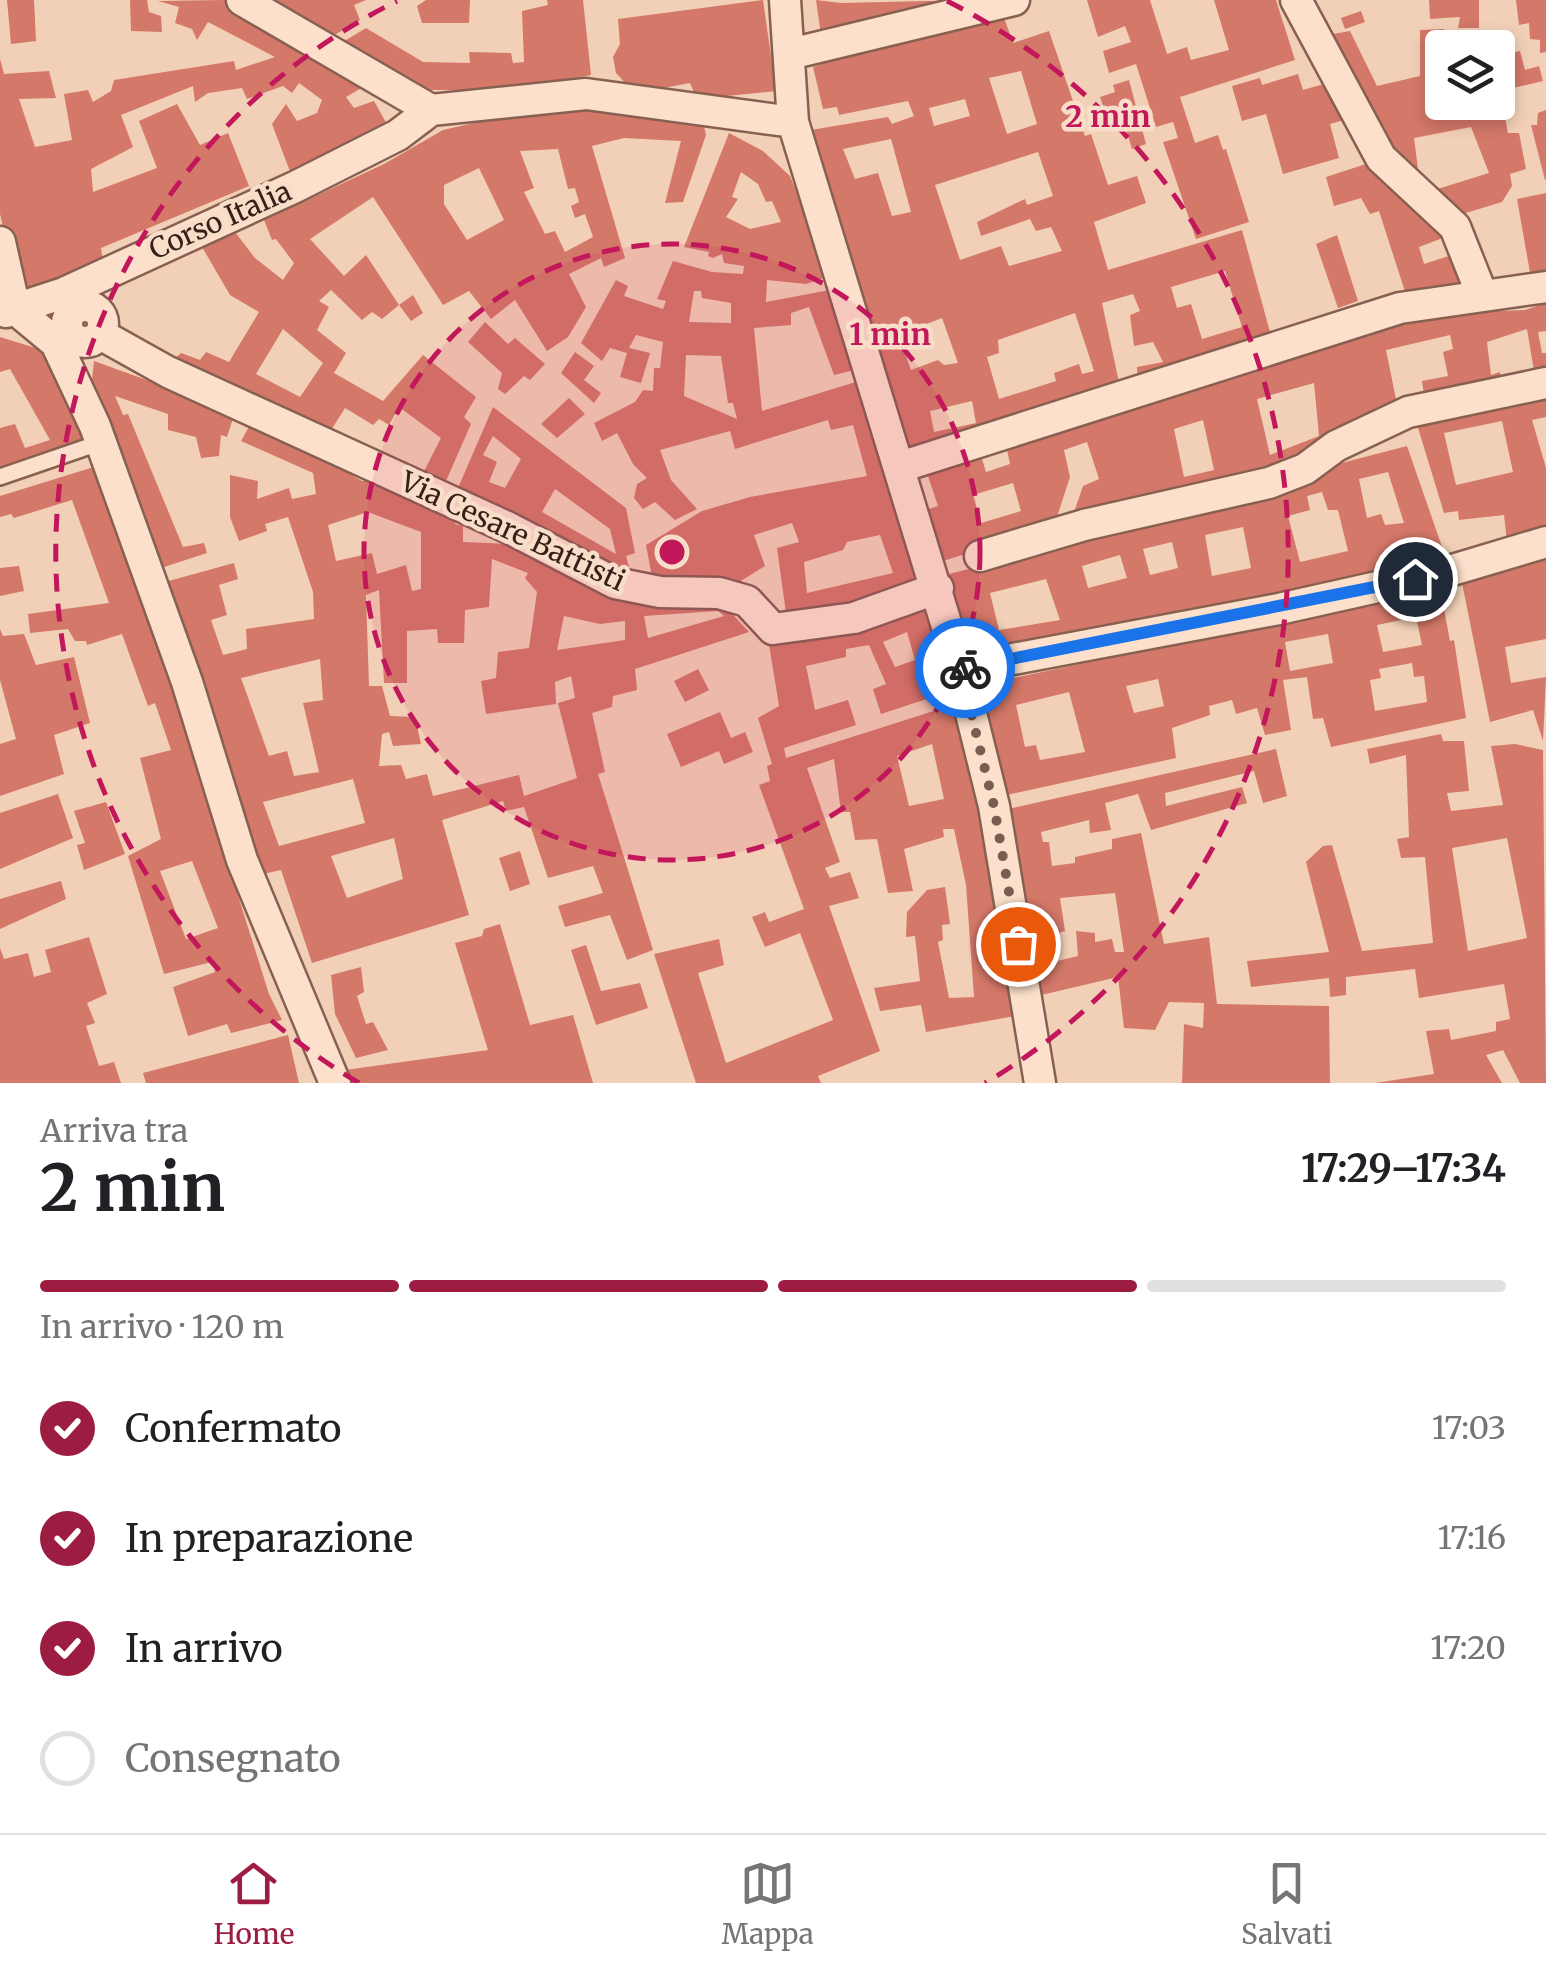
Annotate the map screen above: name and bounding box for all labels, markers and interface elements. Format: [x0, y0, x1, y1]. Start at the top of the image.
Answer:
map controls [1425, 30, 1515, 120]
button: layers [1425, 30, 1515, 120]
text: 2 min [1065, 97, 1151, 135]
street label: Corso Italia [143, 173, 297, 267]
text: 1 min [849, 315, 931, 353]
street label: Via Cesare Battisti [394, 463, 631, 599]
centre of rings [654, 534, 690, 570]
pin [1373, 537, 1458, 622]
icon: home [1388, 552, 1443, 607]
courier [915, 618, 1015, 718]
icon: bike [938, 641, 993, 696]
pin [976, 902, 1061, 987]
icon: bag [991, 917, 1046, 972]
text: Arriva tra [40, 1111, 188, 1151]
text: 17:29–17:34 [1301, 1145, 1506, 1192]
text: 2 min [40, 1147, 225, 1229]
text: In arrivo · 120 m [40, 1307, 284, 1347]
icon: check [40, 1401, 95, 1456]
text: Confermato [125, 1405, 342, 1452]
text: 17:03 [1432, 1408, 1506, 1448]
icon: check [40, 1511, 95, 1566]
text: In preparazione [125, 1515, 413, 1562]
text: 17:16 [1438, 1518, 1506, 1558]
icon: check [40, 1621, 95, 1676]
text: In arrivo [125, 1625, 283, 1672]
text: 17:20 [1430, 1628, 1506, 1668]
text: Consegnato [125, 1735, 341, 1782]
tab: Home [214, 1856, 294, 1952]
tab: Mappa [722, 1856, 814, 1952]
tab: Salvati [1241, 1856, 1332, 1952]

